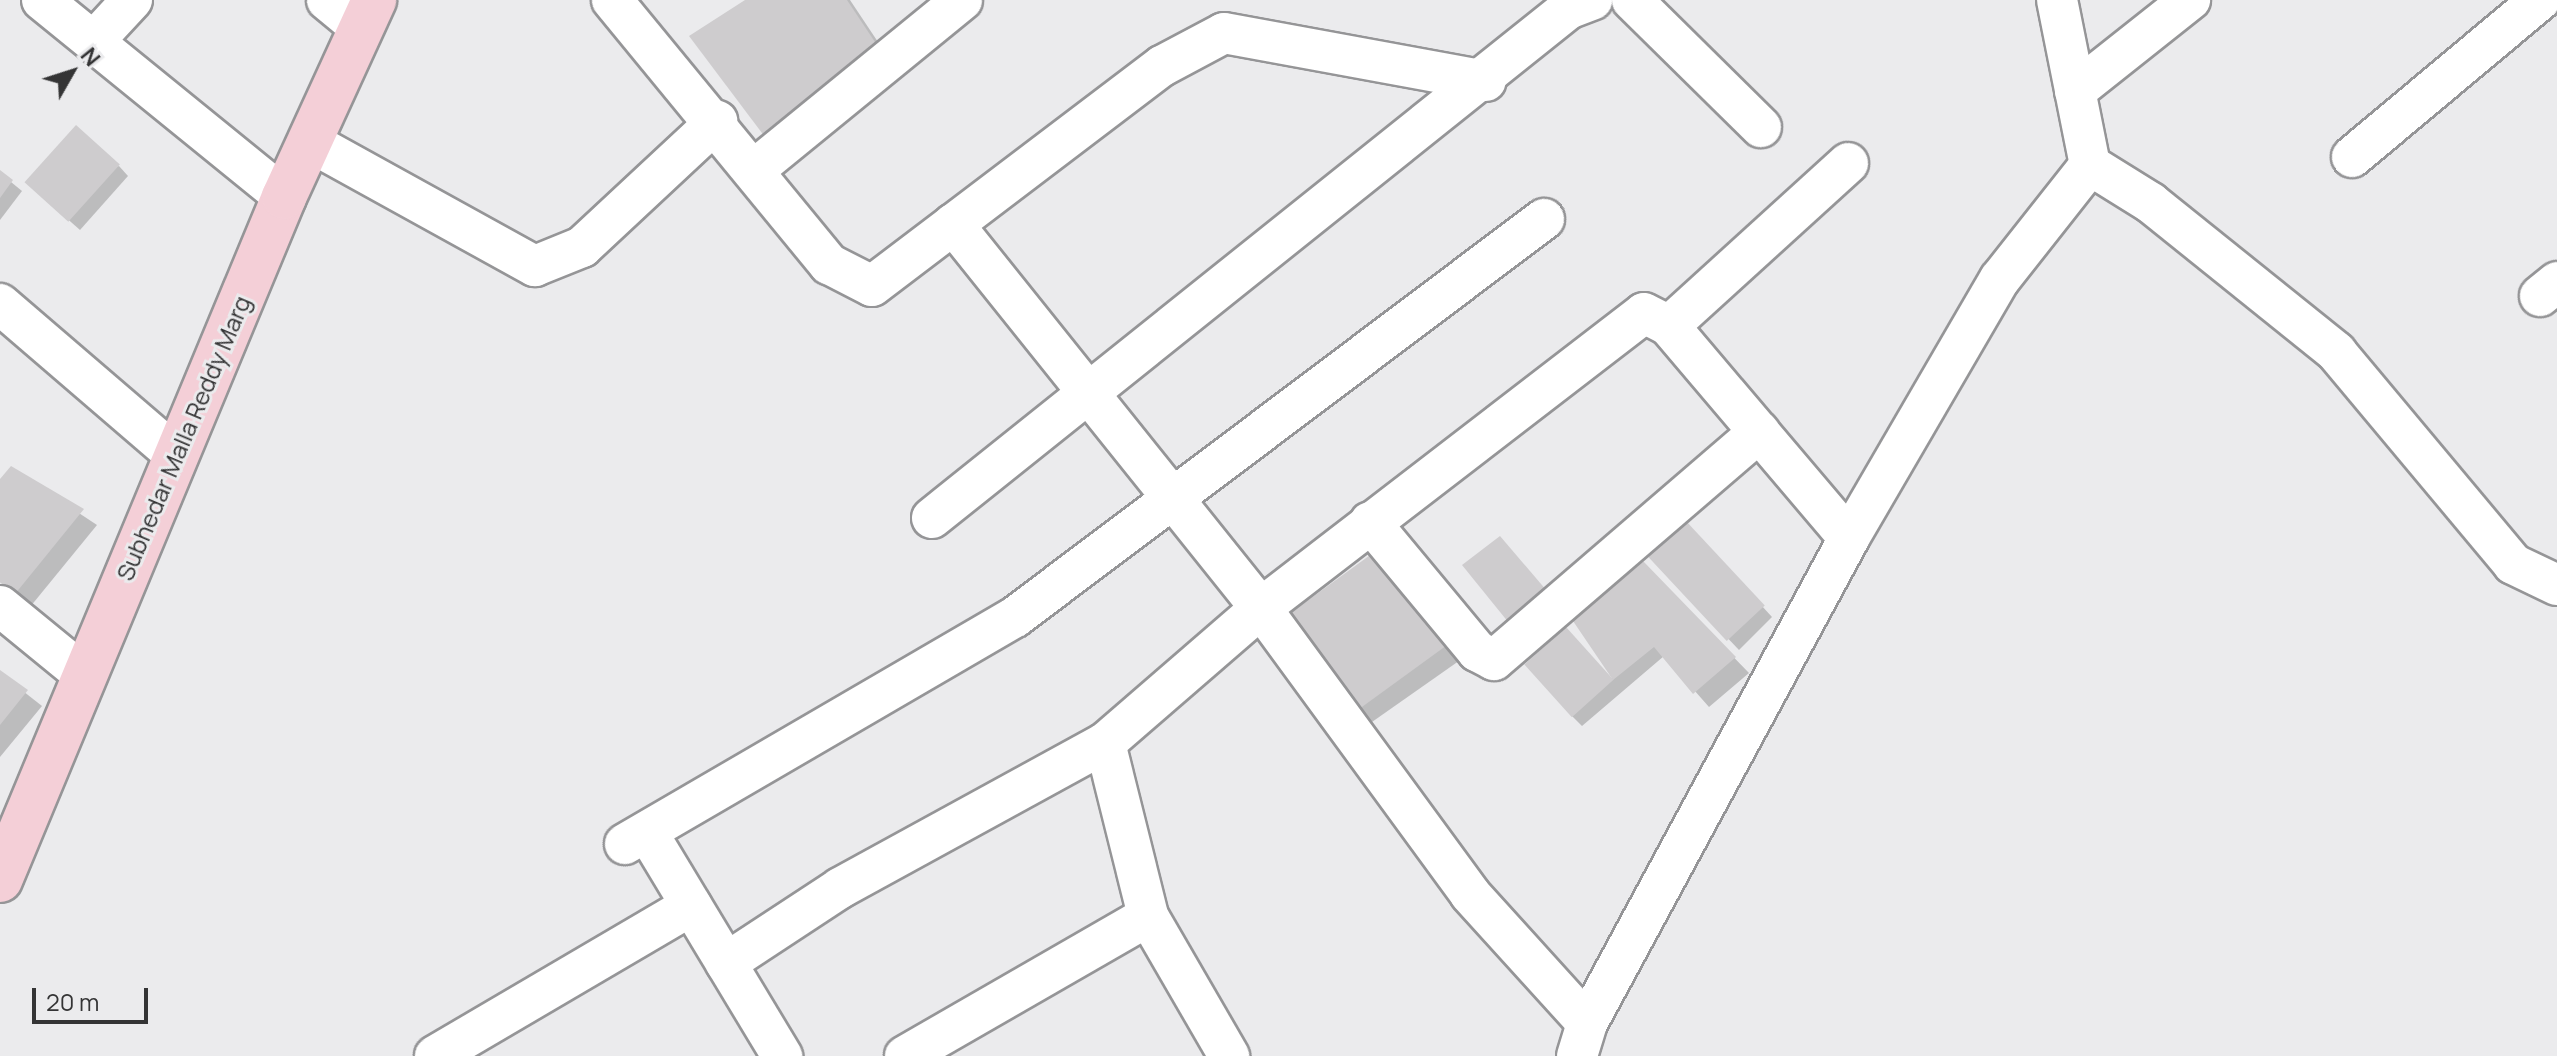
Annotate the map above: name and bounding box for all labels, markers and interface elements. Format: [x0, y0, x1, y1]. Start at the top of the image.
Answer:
north arrow [32, 32, 112, 112]
text: N [74, 41, 107, 72]
street label: Subhedar Malla Reddy Marg [110, 291, 256, 585]
scale bar [36, 972, 152, 1022]
text: 20 m [46, 985, 99, 1018]

